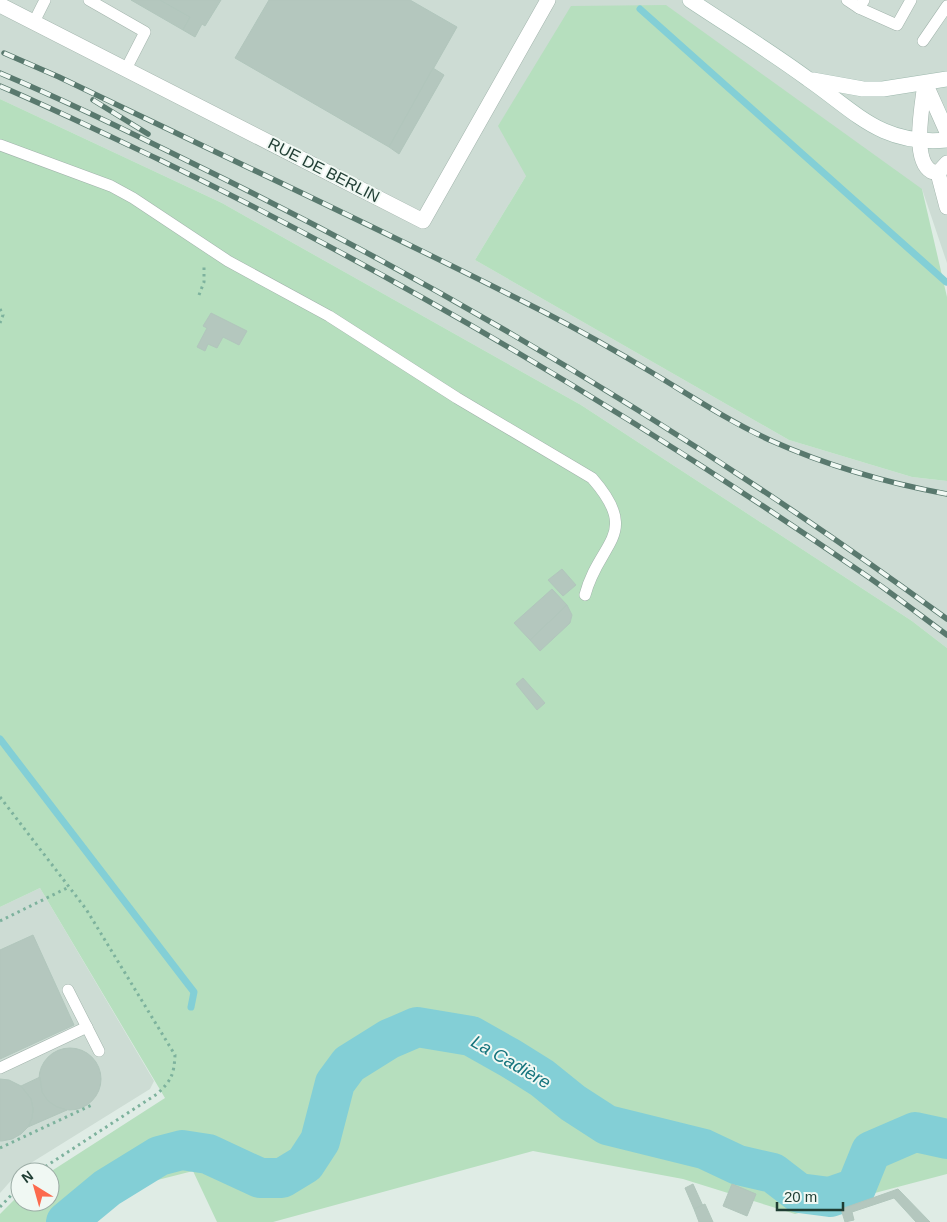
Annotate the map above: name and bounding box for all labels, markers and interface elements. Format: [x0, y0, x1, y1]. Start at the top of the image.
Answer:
street label: RUE DE BERLIN [265, 135, 383, 205]
water label: La Cadière [468, 1031, 554, 1093]
north arrow [10, 1162, 60, 1212]
text: N [18, 1167, 36, 1186]
scale bar [777, 1180, 843, 1212]
text: 20 m [784, 1188, 817, 1205]

